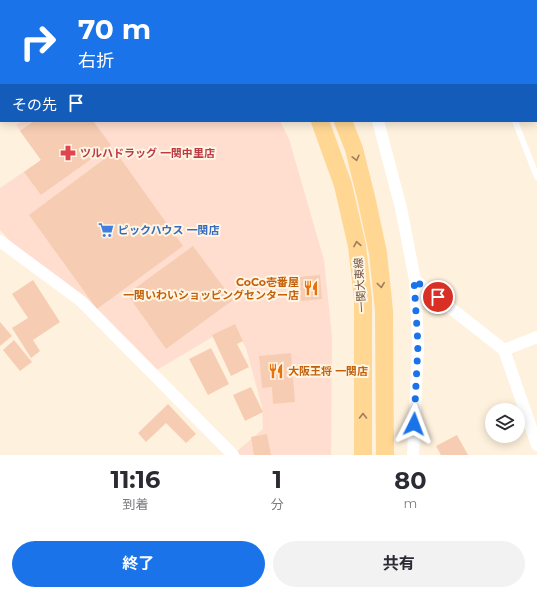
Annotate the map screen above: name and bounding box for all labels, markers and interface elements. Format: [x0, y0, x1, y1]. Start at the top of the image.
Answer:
text: 70 m [78, 12, 151, 46]
icon: right [12, 16, 64, 68]
text: 右折 [78, 50, 114, 72]
icon: arrive [65, 92, 87, 114]
text: その先 [12, 95, 57, 114]
pharmacy icon: ツルハドラッグ 一関中里店 [59, 144, 77, 162]
place label: ツルハドラッグ 一関中里店 [80, 146, 215, 160]
one-way arrow [351, 154, 360, 161]
supermarket icon: ピックハウス 一関店 [97, 221, 115, 239]
place label: ピックハウス 一関店 [118, 223, 220, 237]
one-way arrow [353, 241, 361, 247]
street label: 一関大東線 [351, 257, 369, 313]
place label: CoCo壱番屋 一関いわいショッピングセンター店 [123, 275, 299, 302]
restaurant icon: CoCo壱番屋 一関いわいショッピングセンター店 [302, 279, 320, 297]
pin [421, 280, 455, 314]
one-way arrow [376, 282, 385, 288]
icon: arrive [427, 286, 449, 308]
restaurant icon: 大阪王将 一関店 [267, 362, 285, 380]
place label: 大阪王将 一関店 [288, 364, 368, 378]
position arrow [393, 403, 435, 445]
map controls [485, 403, 525, 443]
button: layers [485, 403, 525, 443]
one-way arrow [359, 413, 367, 419]
text: 11:16 [111, 465, 160, 494]
text: 1 [273, 465, 282, 494]
text: 80 [394, 466, 426, 495]
text: m [404, 495, 417, 511]
text: 到着 [122, 496, 148, 512]
text: 分 [271, 496, 284, 512]
button: 終了 [12, 541, 265, 587]
button: 共有 [273, 541, 525, 587]

